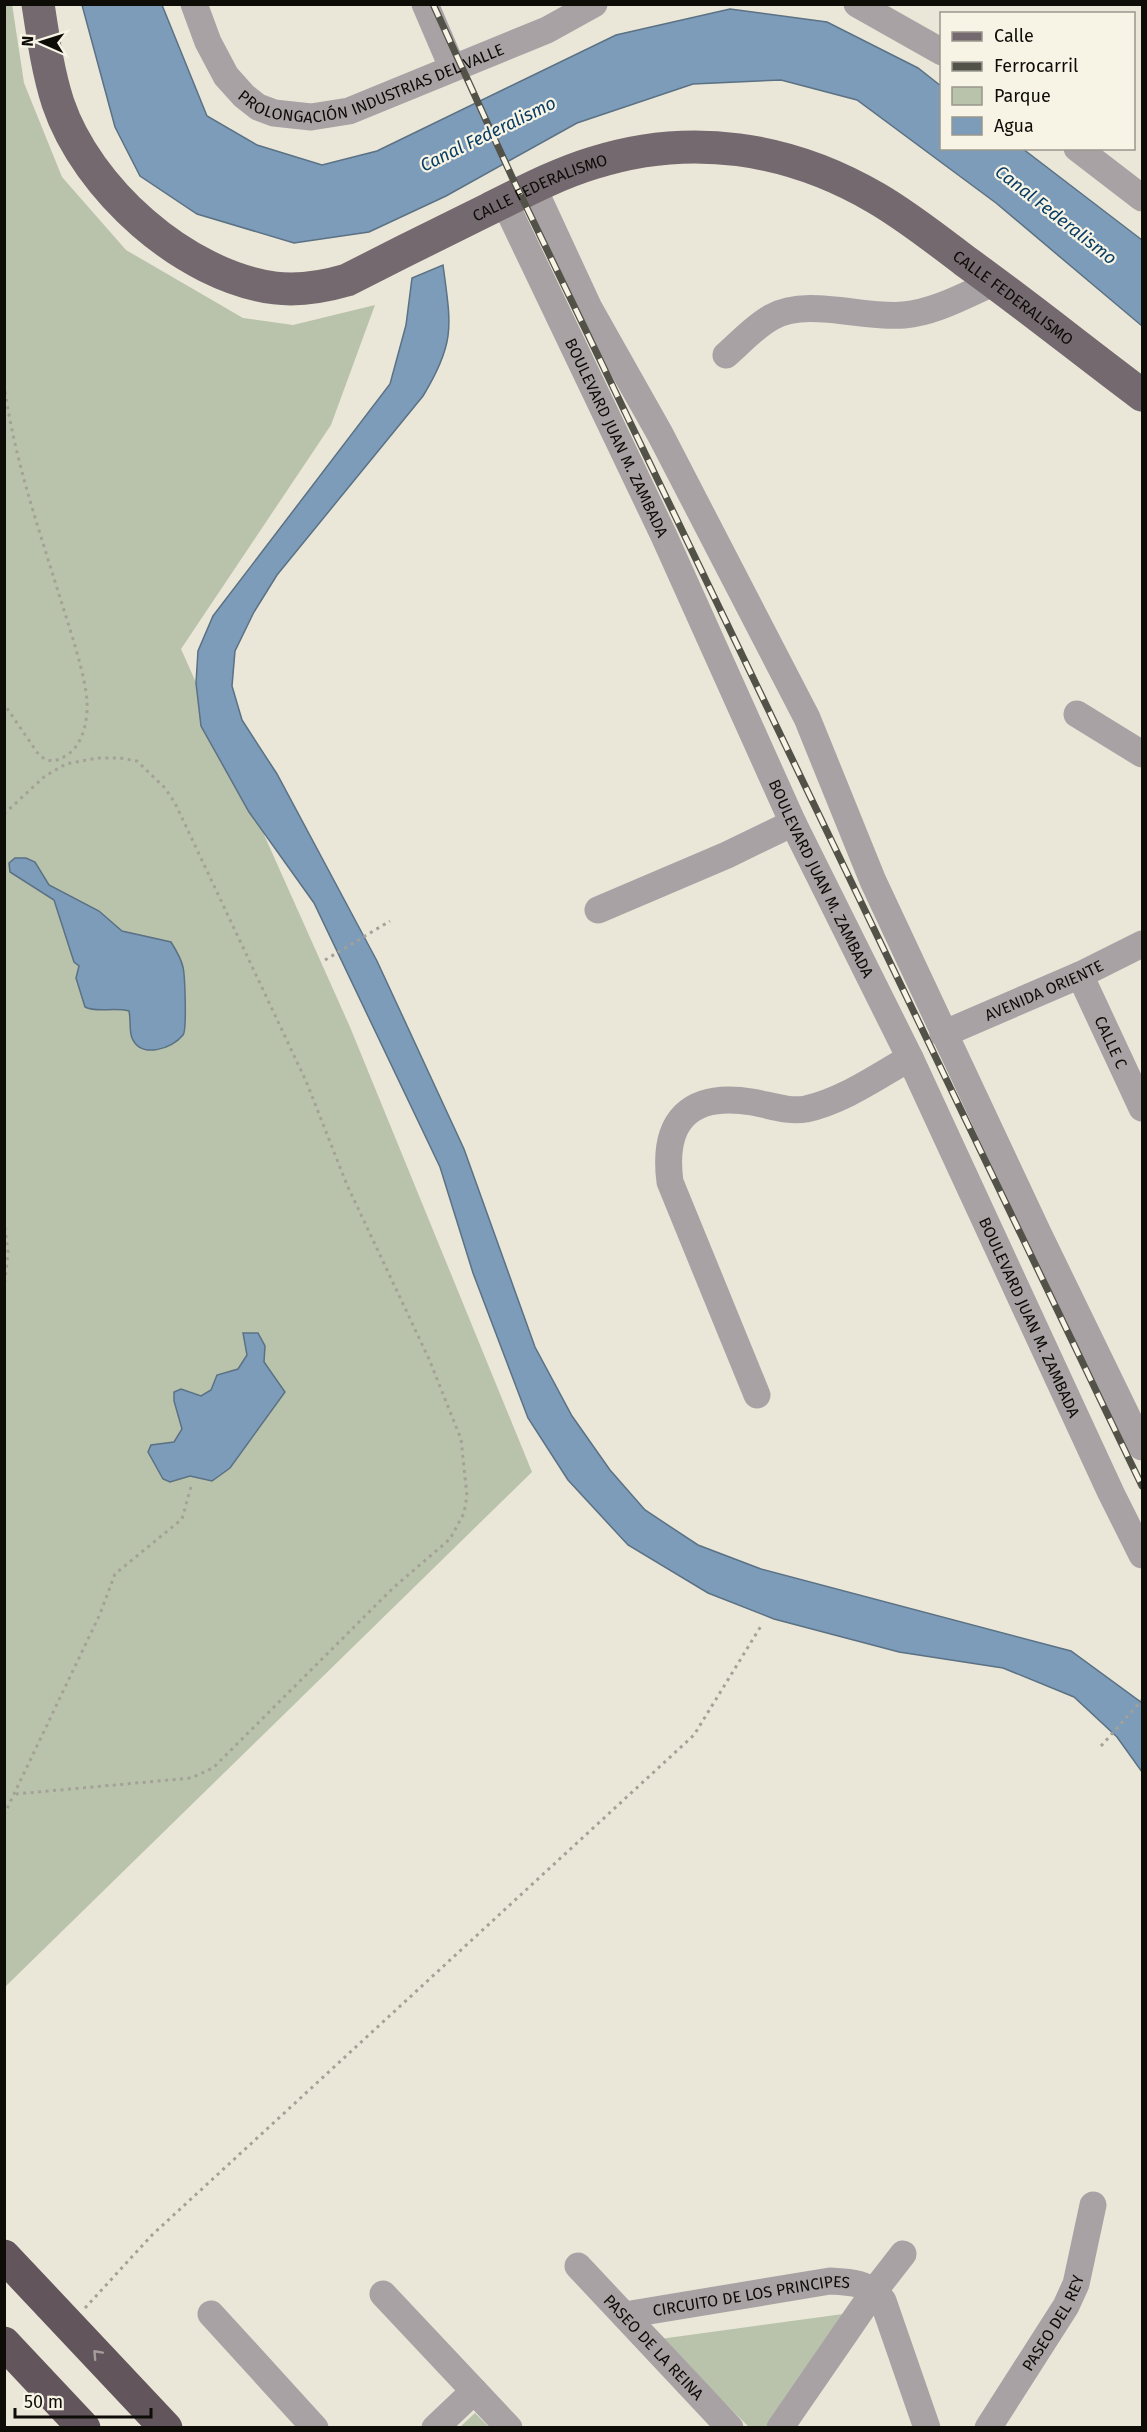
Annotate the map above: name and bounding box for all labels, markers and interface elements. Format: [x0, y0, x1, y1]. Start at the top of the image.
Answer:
north arrow [12, 12, 72, 72]
legend [940, 12, 1135, 150]
text: Calle [994, 25, 1034, 47]
text: N [18, 35, 37, 47]
street label: PROLONGACIÓN INDUSTRIAS DEL VALLE [235, 39, 506, 127]
text: Ferrocarril [994, 55, 1078, 77]
text: Parque [994, 85, 1051, 107]
water label: Canal Federalismo [417, 92, 559, 176]
text: Agua [994, 115, 1034, 137]
street label: CALLE FEDERALISMO [469, 150, 609, 225]
water label: Canal Federalismo [991, 161, 1121, 269]
street label: CALLE FEDERALISMO [949, 246, 1077, 349]
street label: BOULEVARD JUAN M. ZAMBADA [561, 335, 673, 541]
street label: BOULEVARD JUAN M. ZAMBADA [765, 776, 878, 981]
street label: AVENIDA ORIENTE [982, 956, 1106, 1024]
street label: CALLE C [1091, 1013, 1132, 1071]
street label: BOULEVARD JUAN M. ZAMBADA [975, 1214, 1085, 1421]
street label: CIRCUITO DE LOS PRINCIPES [651, 2271, 851, 2320]
street label: PASEO DEL REY [1018, 2273, 1087, 2374]
street label: PASEO DE LA REINA [600, 2290, 709, 2404]
one-way arrow [94, 2351, 105, 2362]
scale bar [15, 2381, 152, 2419]
text: 50 m [24, 2391, 63, 2413]

